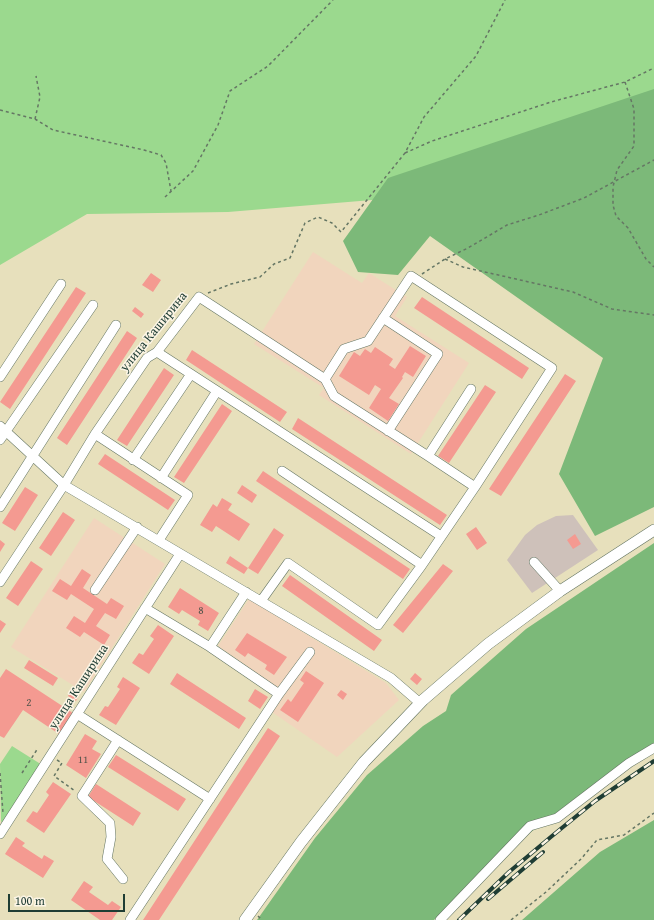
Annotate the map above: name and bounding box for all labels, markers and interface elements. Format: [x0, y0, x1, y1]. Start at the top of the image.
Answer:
street label: улица Каширина [117, 289, 191, 375]
house number: 8 [198, 604, 204, 618]
street label: улица Каширина [46, 642, 112, 732]
house number: 2 [26, 696, 32, 710]
house number: 11 [78, 753, 88, 767]
scale bar [10, 886, 127, 912]
text: 100 m [15, 892, 45, 909]

